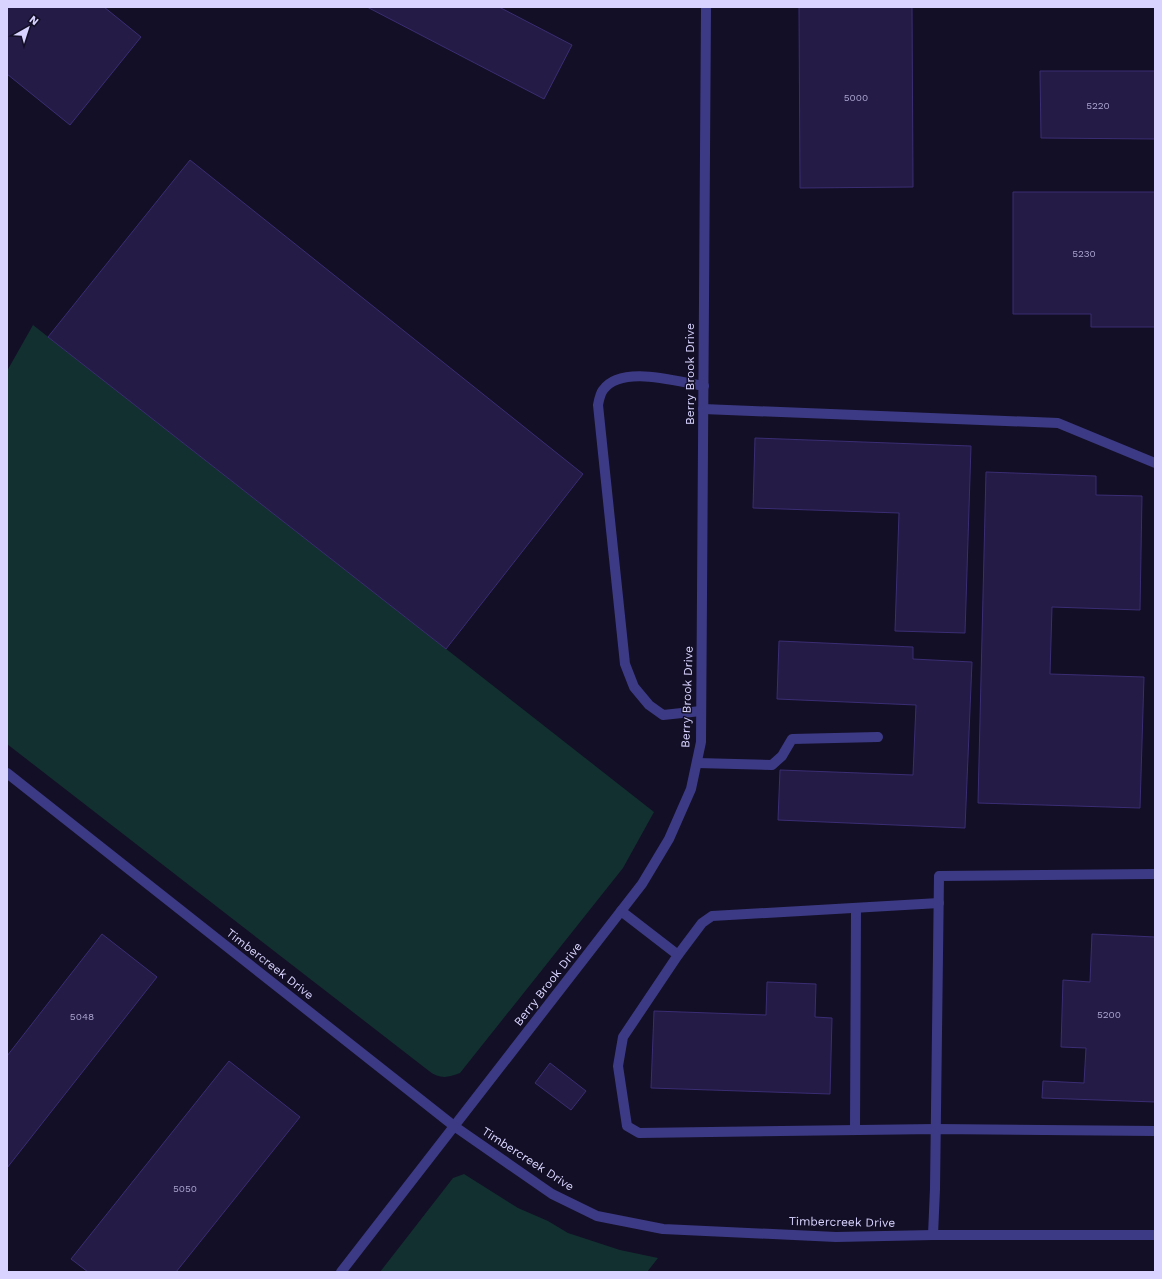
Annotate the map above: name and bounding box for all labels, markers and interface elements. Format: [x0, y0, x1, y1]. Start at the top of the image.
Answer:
north arrow [8, 8, 48, 48]
text: N [27, 13, 41, 28]
house number: 5000 [844, 92, 868, 103]
house number: 5220 [1086, 100, 1110, 111]
house number: 5230 [1072, 248, 1096, 259]
street label: Berry Brook Drive [683, 323, 697, 425]
street label: Berry Brook Drive [678, 646, 696, 748]
street label: Timbercreek Drive [224, 926, 316, 1002]
street label: Berry Brook Drive [511, 939, 585, 1028]
house number: 5200 [1097, 1009, 1121, 1020]
house number: 5048 [70, 1011, 94, 1022]
street label: Timbercreek Drive [479, 1124, 577, 1194]
house number: 5050 [173, 1183, 197, 1194]
street label: Timbercreek Drive [789, 1214, 895, 1230]

